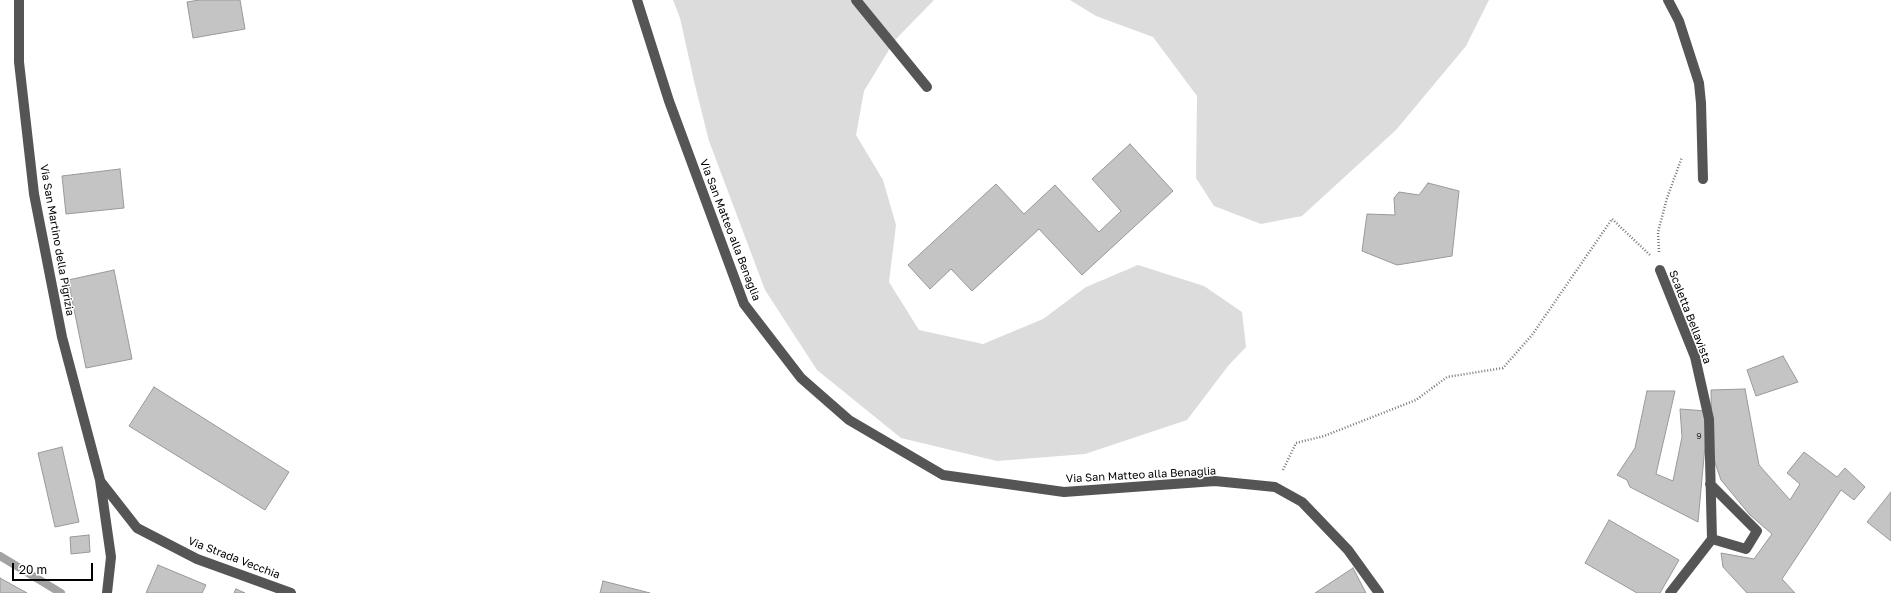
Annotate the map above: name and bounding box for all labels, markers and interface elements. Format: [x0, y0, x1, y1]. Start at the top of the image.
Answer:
street label: Via San Matteo alla Benaglia [697, 157, 763, 303]
street label: Via San Martino della Pigrizia [37, 163, 77, 317]
street label: Scaletta Bellavista [1666, 268, 1714, 366]
house number: 9 [1696, 431, 1702, 441]
street label: Via San Matteo alla Benaglia [1066, 464, 1216, 486]
street label: Via Strada Vecchia [186, 534, 282, 582]
scale bar [14, 555, 95, 581]
text: 20 m [19, 562, 47, 577]

